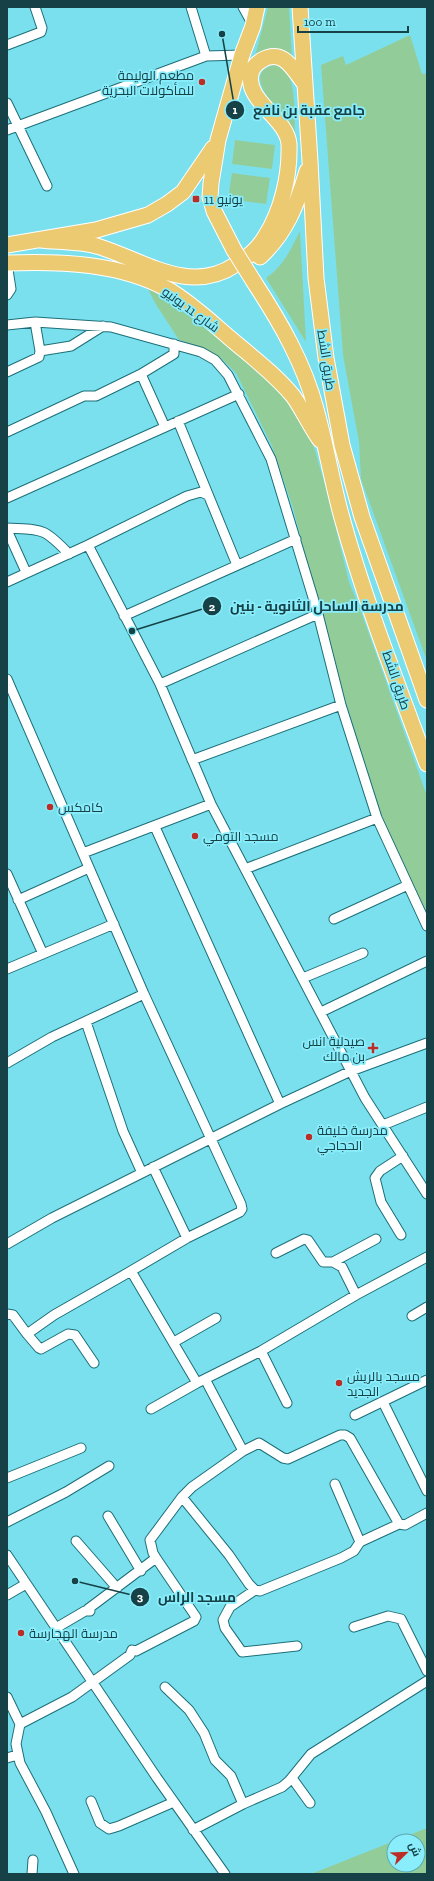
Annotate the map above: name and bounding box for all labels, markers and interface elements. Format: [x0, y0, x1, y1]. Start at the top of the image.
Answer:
scale bar [298, 8, 408, 34]
text: 100 m [304, 15, 336, 29]
place label: مطعم الوليمة للمأكولات البحرية [102, 68, 194, 98]
marker: مطعم الوليمة للمأكولات البحرية [197, 77, 207, 87]
callout: جامع عقبة بن نافع [225, 97, 373, 123]
text: جامع عقبة بن نافع [253, 102, 365, 120]
text: 1 [233, 103, 238, 117]
place label: 11 يونيو [204, 192, 243, 207]
marker: 11 يونيو [191, 194, 201, 204]
street label: شارع 11 يونيو [159, 284, 222, 336]
street label: طريق الشط [314, 329, 339, 392]
callout: مدرسة الساحل الثانوية - بنين [202, 593, 411, 619]
text: مدرسة الساحل الثانوية - بنين [230, 598, 404, 615]
text: 2 [209, 600, 216, 614]
street label: طريق الشط [379, 649, 414, 712]
place label: كامكس [58, 800, 103, 815]
marker: كامكس [45, 802, 55, 812]
place label: مسجد التومي [203, 829, 279, 847]
marker: مسجد التومي [190, 831, 200, 841]
place label: صيدلية انس بن مالك [303, 1034, 365, 1064]
marker: صيدلية انس بن مالك [368, 1043, 378, 1053]
place label: مدرسة خليفة الحجاجي [317, 1123, 388, 1156]
marker: مدرسة خليفة الحجاجي [304, 1132, 314, 1142]
place label: مسجد بالريش الجديد [347, 1369, 420, 1399]
marker: مسجد بالريش الجديد [334, 1378, 344, 1388]
callout: مسجد الراس [130, 1584, 244, 1610]
text: مسجد الراس [158, 1589, 236, 1606]
text: 3 [137, 1590, 144, 1604]
place label: مدرسة الهجارسة [29, 1626, 118, 1641]
marker: مدرسة الهجارسة [16, 1628, 26, 1638]
north arrow [386, 1833, 426, 1873]
text: ش [406, 1840, 423, 1858]

